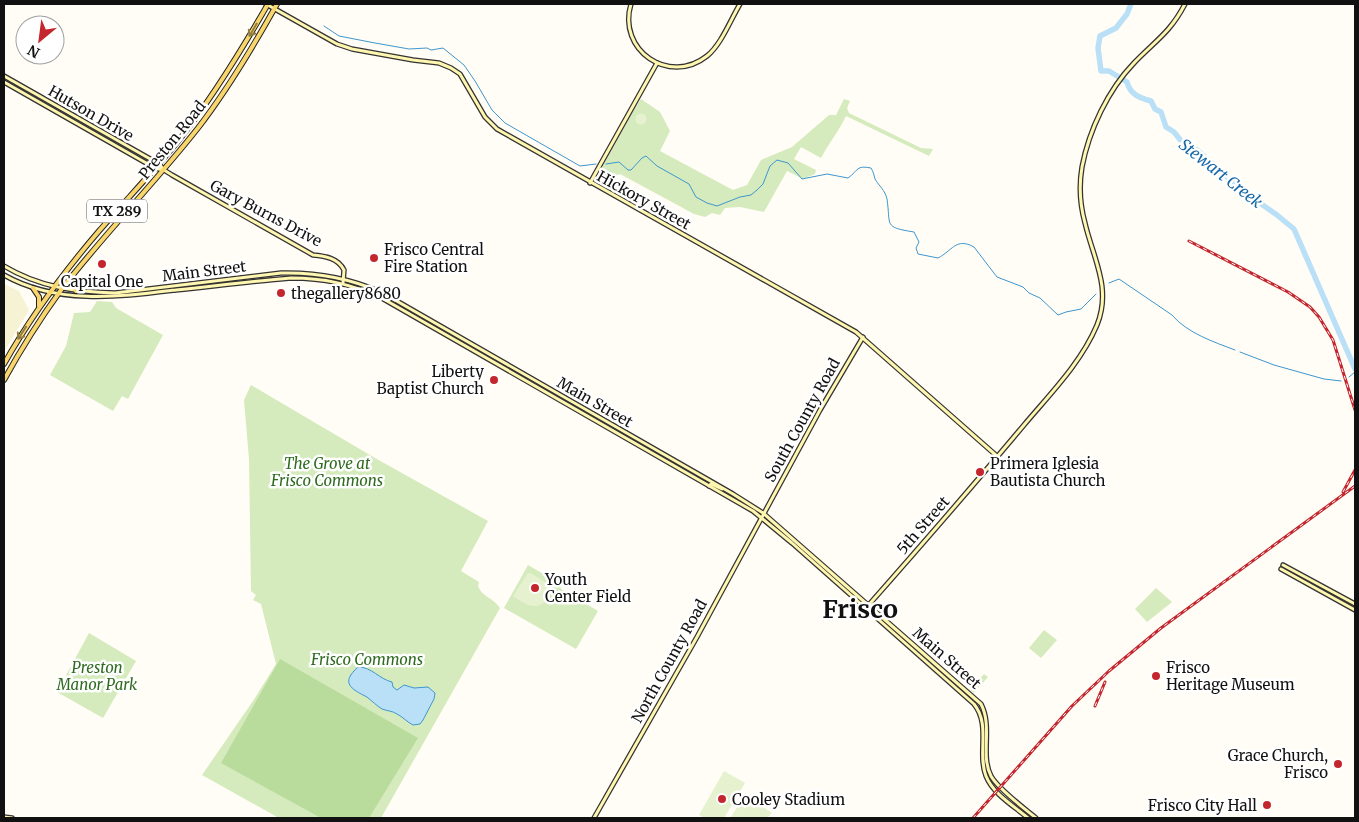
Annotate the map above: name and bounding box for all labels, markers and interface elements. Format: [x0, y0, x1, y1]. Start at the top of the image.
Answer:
north arrow [15, 15, 65, 65]
one-way arrow [247, 23, 257, 37]
text: N [24, 41, 43, 62]
street label: Hutson Drive [45, 81, 137, 145]
street label: Preston Road [135, 97, 209, 183]
water label: Stewart Creek [1175, 134, 1267, 212]
street label: Hickory Street [594, 166, 694, 234]
street label: Gary Burns Drive [207, 175, 325, 251]
road number: TX 289 [87, 200, 147, 222]
place label: Frisco Central Fire Station [384, 240, 484, 276]
marker: Frisco Central Fire Station [368, 252, 380, 264]
street label: Main Street [161, 256, 247, 286]
marker: Capital One [96, 258, 108, 270]
place label: Capital One [61, 272, 143, 291]
place label: thegallery8680 [291, 284, 401, 303]
marker: thegallery8680 [275, 287, 287, 299]
one-way arrow [17, 326, 27, 340]
street label: South County Road [760, 355, 844, 485]
place label: Liberty Baptist Church [377, 362, 484, 398]
street label: Main Street [554, 373, 636, 431]
marker: Liberty Baptist Church [488, 374, 500, 386]
park label: The Grove at Frisco Commons [270, 454, 383, 490]
place label: Primera Iglesia Bautista Church [990, 454, 1106, 490]
marker: Primera Iglesia Bautista Church [974, 466, 986, 478]
street label: 5th Street [893, 492, 953, 558]
place label: Youth Center Field [544, 570, 631, 606]
marker: Youth Center Field [529, 582, 541, 594]
district label: Frisco [822, 593, 898, 625]
street label: North County Road [627, 596, 711, 726]
street label: Main Street [909, 623, 985, 693]
park label: Frisco Commons [310, 650, 423, 669]
park label: Preston Manor Park [56, 658, 138, 694]
place label: Frisco Heritage Museum [1166, 658, 1295, 694]
marker: Frisco Heritage Museum [1150, 670, 1162, 682]
place label: Grace Church, Frisco [1228, 746, 1328, 782]
marker: Grace Church, Frisco [1332, 758, 1344, 770]
place label: Cooley Stadium [732, 790, 845, 809]
marker: Cooley Stadium [716, 793, 728, 805]
place label: Frisco City Hall [1148, 796, 1257, 815]
marker: Frisco City Hall [1261, 799, 1273, 811]

